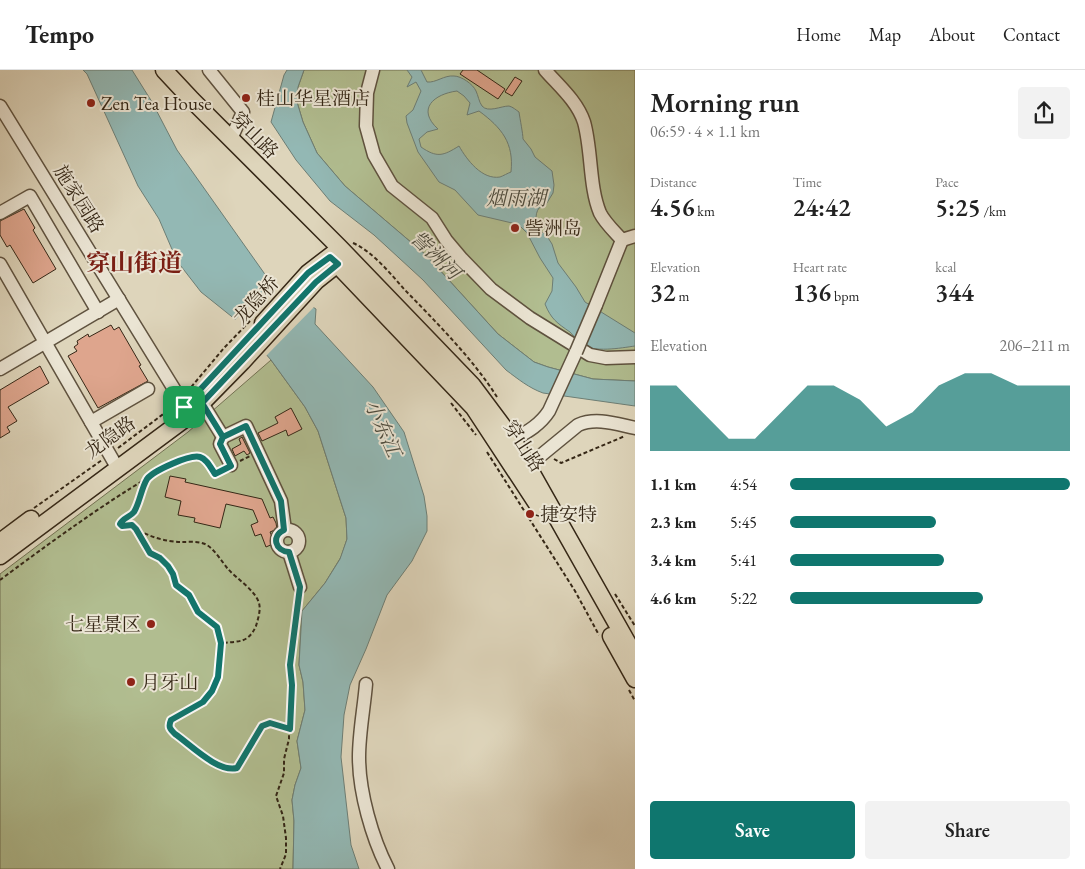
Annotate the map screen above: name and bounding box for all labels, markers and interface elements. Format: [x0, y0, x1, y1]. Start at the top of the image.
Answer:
text: Tempo [25, 19, 94, 50]
text: Home [796, 23, 841, 46]
text: Map [869, 23, 901, 46]
text: About [929, 23, 975, 46]
text: Contact [1003, 23, 1060, 46]
text: Morning run [650, 84, 800, 120]
place label: 桂山华星酒店 [256, 86, 370, 111]
button: share [1018, 87, 1070, 139]
place label: Zen Tea House [101, 91, 212, 116]
marker: 桂山华星酒店 [240, 92, 252, 104]
marker: Zen Tea House [85, 97, 97, 109]
street label: 穿山路 [226, 106, 284, 164]
text: 06:59 · 4 × 1.1 km [650, 121, 760, 142]
street label: 施家园路 [48, 160, 110, 238]
text: Distance [650, 173, 697, 191]
text: Time [793, 173, 822, 191]
text: Pace [935, 173, 959, 191]
water label: 烟雨湖 [486, 185, 549, 211]
text: 4.56 [650, 191, 695, 223]
text: 24:42 [793, 191, 851, 223]
text: 5:25 [935, 191, 981, 223]
text: km [695, 202, 715, 220]
text: /km [981, 202, 1006, 220]
place label: 訾洲岛 [525, 216, 582, 241]
marker: 訾洲岛 [509, 222, 521, 234]
water label: 訾洲河 [405, 225, 469, 287]
district label: 穿山街道 [86, 247, 182, 278]
text: Elevation [650, 258, 700, 276]
text: Heart rate [793, 258, 847, 276]
text: kcal [935, 258, 956, 276]
street label: 龙隐桥 [228, 270, 284, 330]
text: 32 [650, 276, 676, 308]
text: 136 [793, 276, 831, 308]
text: 344 [935, 276, 974, 308]
text: m [676, 287, 689, 305]
text: bpm [831, 287, 859, 305]
text: Elevation [650, 335, 708, 356]
text: 206–211 m [999, 335, 1070, 356]
pin [163, 386, 205, 428]
icon: arrive [170, 393, 198, 421]
water label: 小东江 [359, 395, 408, 463]
street label: 龙隐路 [80, 410, 140, 464]
street label: 穿山路 [498, 415, 550, 477]
text: 1.1 km [650, 474, 696, 495]
text: 4:54 [730, 474, 757, 495]
place label: 捷安特 [540, 502, 597, 527]
marker: 捷安特 [524, 508, 536, 520]
text: 2.3 km [650, 512, 696, 533]
text: 5:45 [730, 512, 757, 533]
text: 3.4 km [650, 550, 696, 571]
text: 5:41 [730, 550, 757, 571]
text: 4.6 km [650, 588, 696, 609]
text: 5:22 [730, 588, 757, 609]
place label: 七星景区 [65, 612, 141, 637]
marker: 七星景区 [145, 618, 157, 630]
place label: 月牙山 [141, 670, 198, 695]
marker: 月牙山 [125, 676, 137, 688]
button: Save [650, 801, 855, 859]
button: Share [865, 801, 1070, 859]

